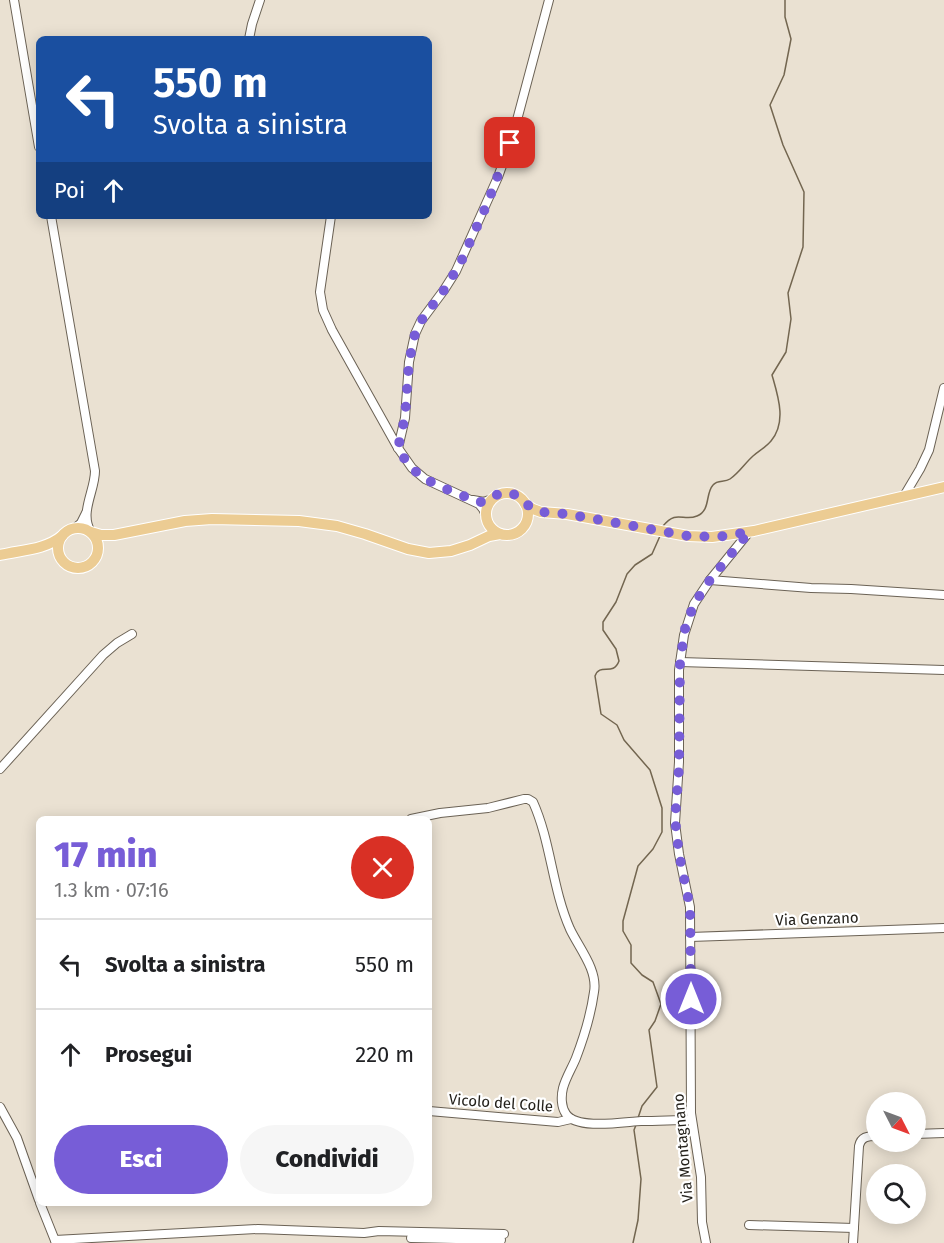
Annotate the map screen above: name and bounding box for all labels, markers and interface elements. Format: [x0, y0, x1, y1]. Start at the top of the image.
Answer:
text: 550 m [153, 58, 268, 108]
icon: left [54, 60, 132, 138]
text: Svolta a sinistra [153, 109, 348, 141]
pin [484, 117, 535, 168]
icon: arrive [493, 126, 526, 159]
icon: ahead [97, 174, 130, 207]
text: Poi [54, 177, 85, 204]
text: 17 min [54, 833, 157, 877]
button: close [351, 836, 414, 899]
text: 1.3 km · 07:16 [54, 878, 169, 902]
street label: Via Genzano [775, 909, 859, 929]
icon: left [54, 948, 87, 981]
text: Svolta a sinistra [105, 951, 266, 978]
text: 550 m [355, 951, 414, 978]
position arrow [659, 967, 723, 1031]
icon: ahead [54, 1038, 87, 1071]
text: Prosegui [105, 1041, 192, 1068]
text: 220 m [355, 1041, 414, 1068]
street label: Vicolo del Colle [448, 1090, 554, 1116]
north arrow [866, 1092, 926, 1152]
map controls [866, 1092, 926, 1224]
street label: Via Montagnano [669, 1093, 697, 1203]
button: Esci [54, 1125, 228, 1194]
button: Condividi [240, 1125, 414, 1194]
button: search [866, 1164, 926, 1224]

